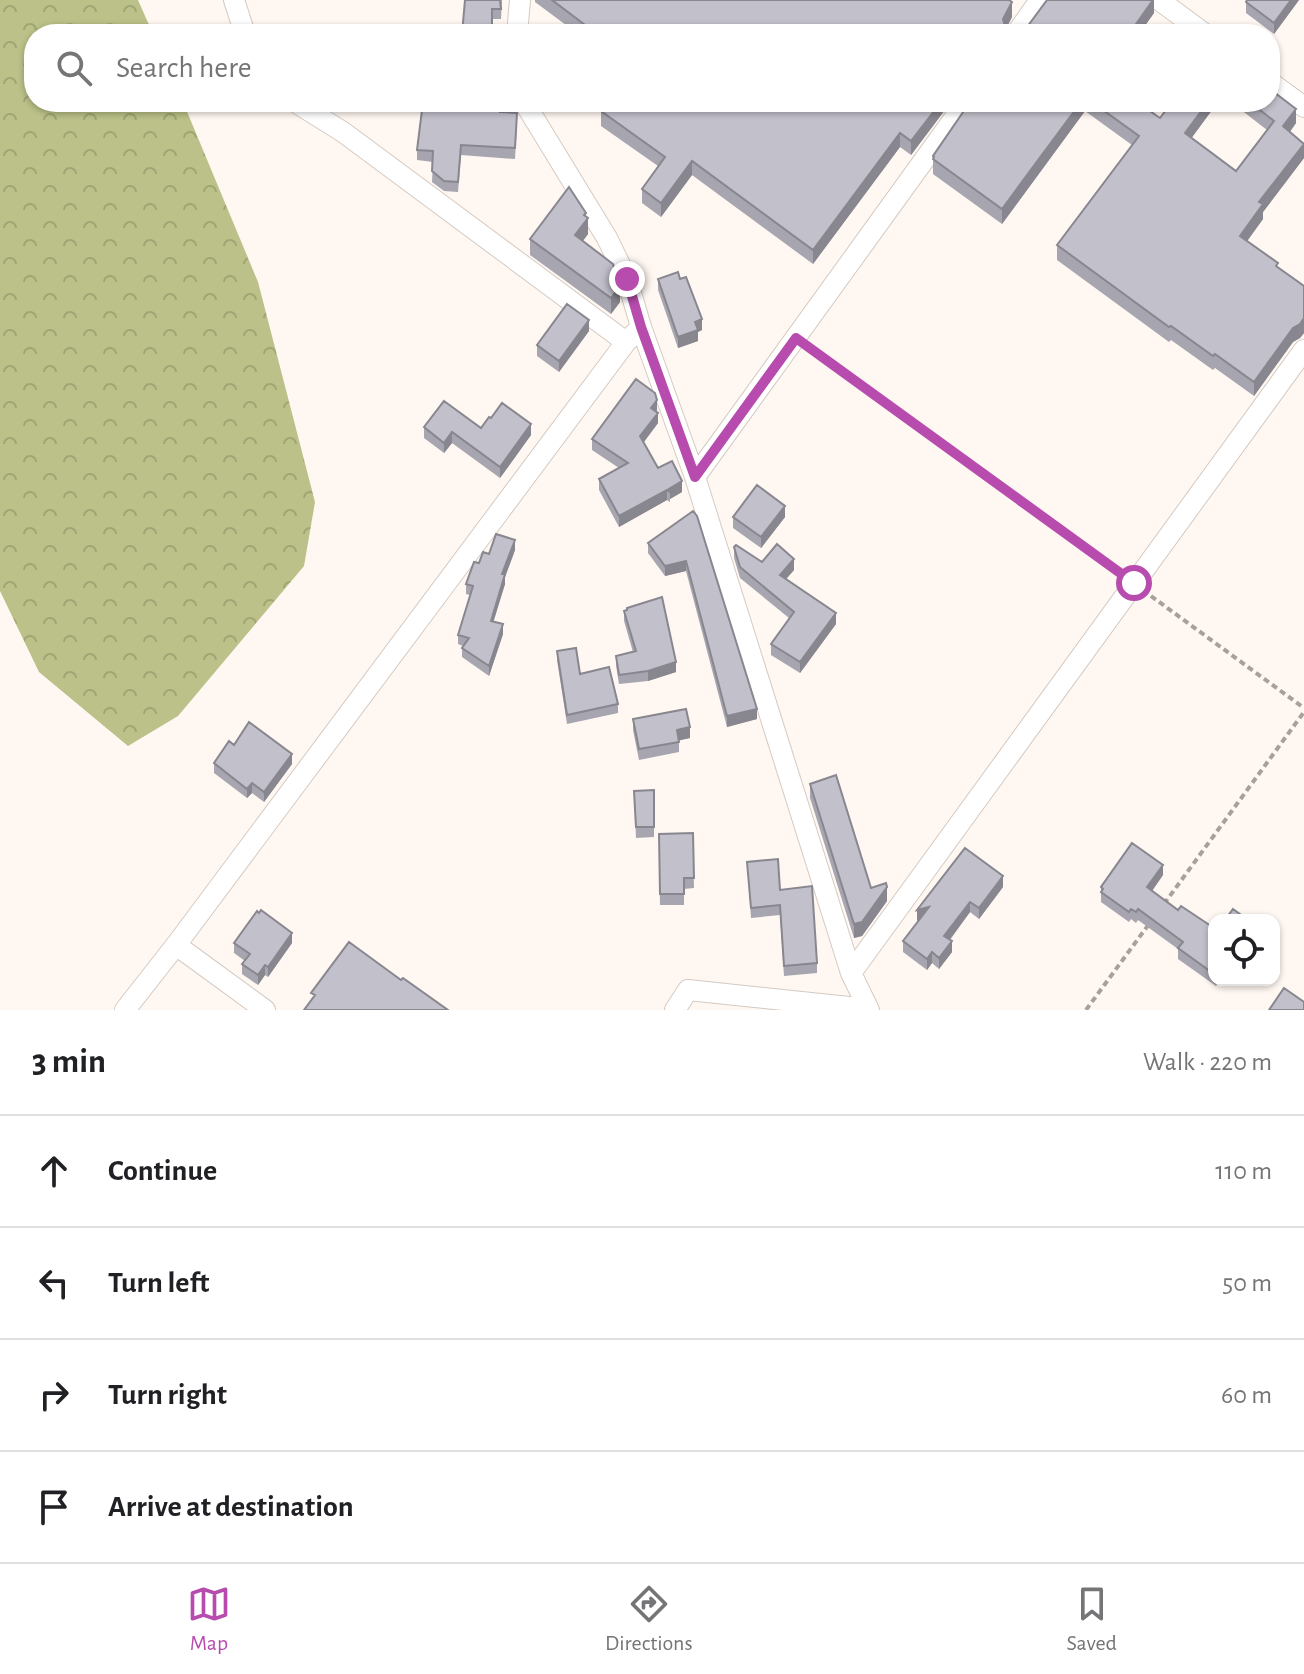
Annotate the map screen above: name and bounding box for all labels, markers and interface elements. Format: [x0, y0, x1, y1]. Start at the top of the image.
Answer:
search box [24, 24, 1280, 112]
icon: search [52, 46, 96, 90]
text: Search here [116, 53, 252, 83]
route end [609, 261, 645, 297]
route start [1116, 565, 1152, 601]
map controls [1208, 914, 1280, 986]
button: locate [1208, 914, 1280, 986]
text: 3 min [32, 1045, 106, 1079]
text: Walk · 220 m [1143, 1049, 1272, 1075]
icon: ahead [32, 1149, 76, 1193]
text: Continue [108, 1156, 217, 1186]
text: 110 m [1215, 1158, 1272, 1184]
icon: left [32, 1261, 76, 1305]
text: Turn left [108, 1268, 209, 1298]
text: 50 m [1222, 1270, 1272, 1296]
icon: right [32, 1373, 76, 1417]
text: Turn right [108, 1380, 227, 1410]
text: 60 m [1221, 1382, 1272, 1408]
icon: arrive [32, 1485, 76, 1529]
text: Arrive at destination [108, 1492, 354, 1522]
tab: Map [187, 1582, 231, 1656]
tab: Directions [605, 1582, 693, 1656]
tab: Saved [1067, 1582, 1117, 1656]

